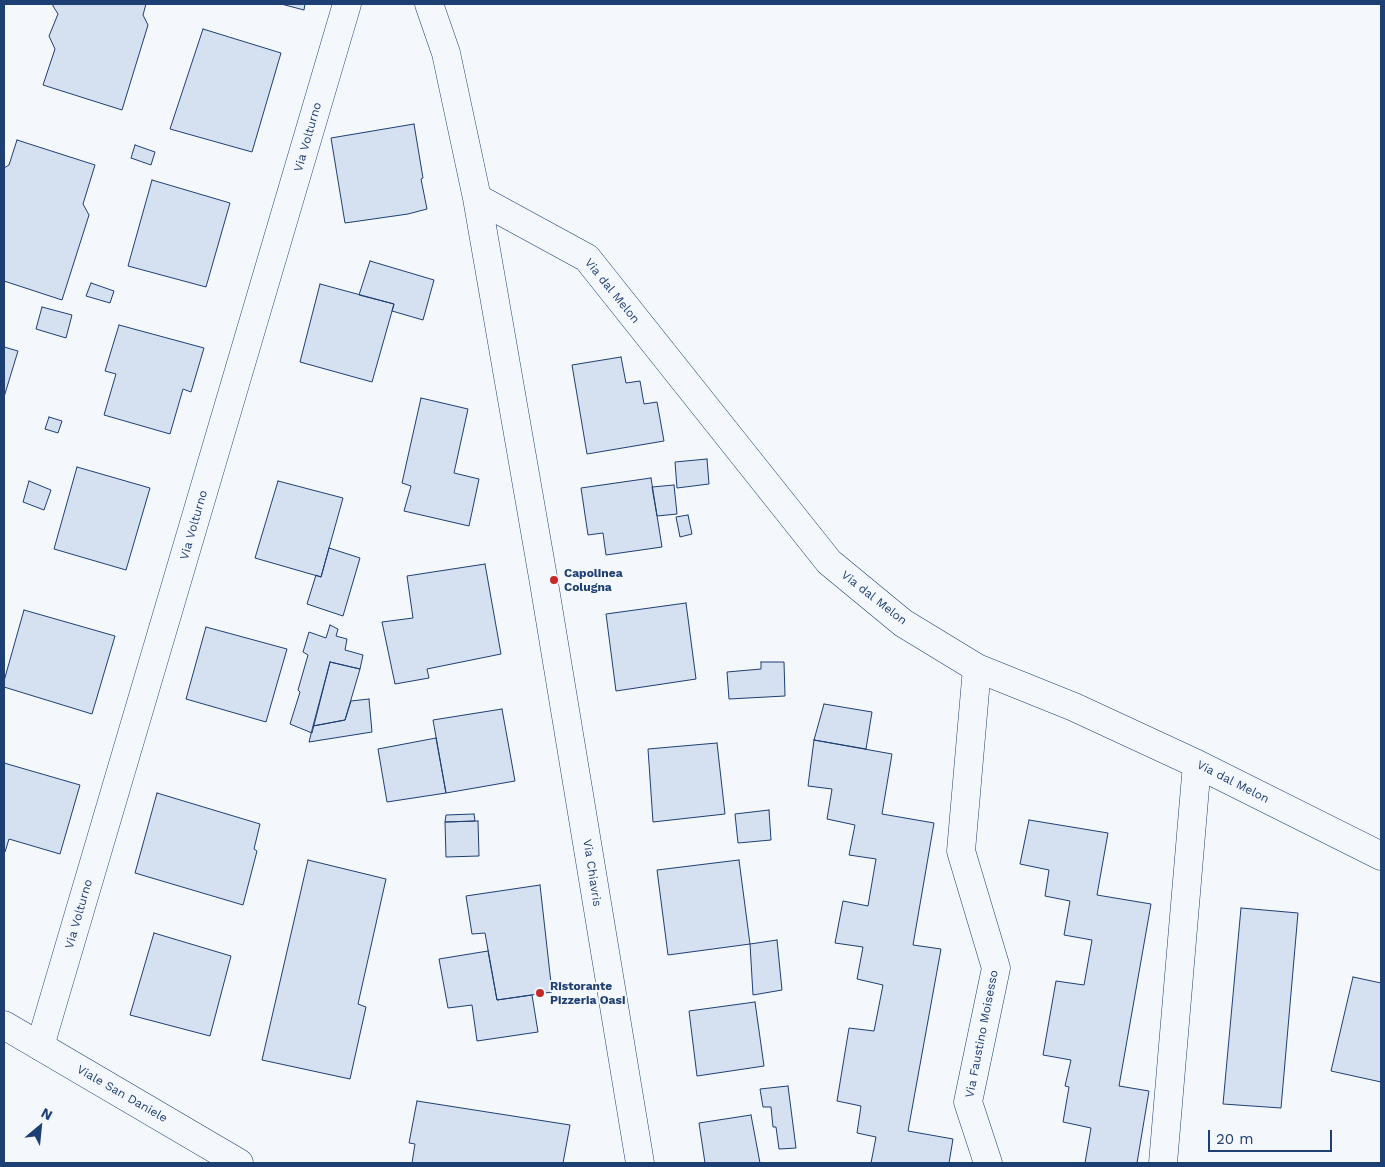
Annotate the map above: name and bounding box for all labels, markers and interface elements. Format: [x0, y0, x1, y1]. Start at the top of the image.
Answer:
street label: Via Volturno [291, 101, 325, 173]
street label: Via dal Melon [581, 256, 643, 326]
street label: Via Volturno [177, 489, 211, 561]
place label: Capolinea Colugna [564, 566, 623, 594]
street label: Via dal Melon [838, 568, 910, 628]
marker: Capolinea Colugna [548, 574, 560, 586]
street label: Via dal Melon [1194, 758, 1272, 806]
street label: Via Chiavris [580, 838, 604, 908]
street label: Via Volturno [62, 878, 96, 950]
street label: Via Faustino Moisesso [963, 969, 1001, 1099]
place label: Ristorante Pizzeria Oasi [550, 979, 625, 1007]
marker: Ristorante Pizzeria Oasi [534, 987, 546, 999]
street label: Viale San Daniele [74, 1062, 170, 1126]
north arrow [15, 1102, 65, 1152]
text: N [39, 1104, 55, 1123]
scale bar [1210, 1120, 1334, 1152]
text: 20 m [1216, 1130, 1254, 1148]

